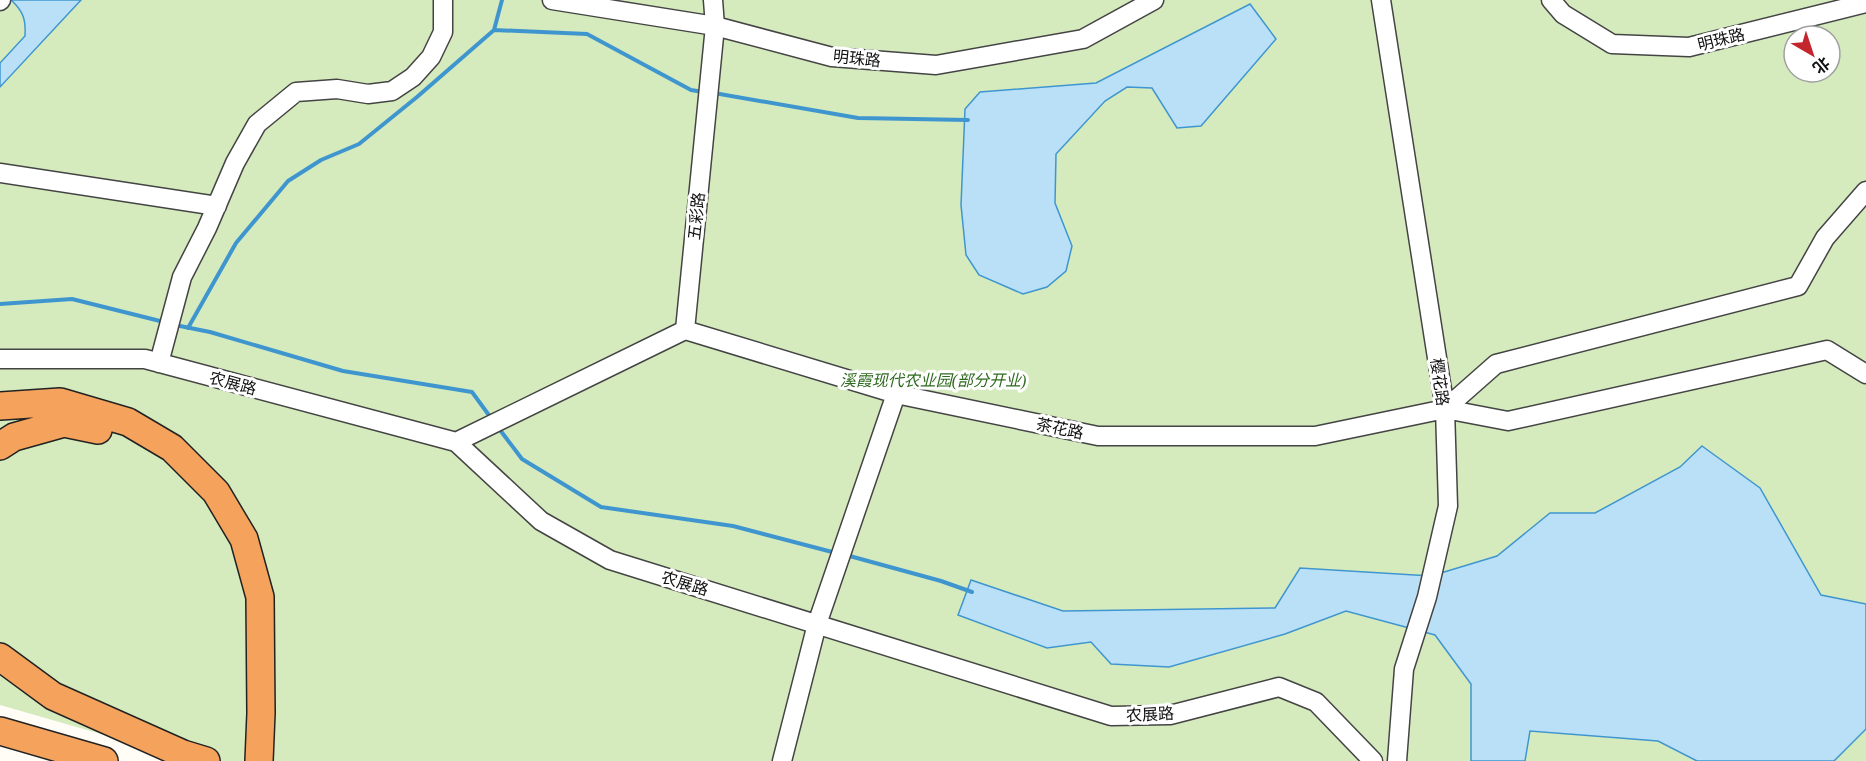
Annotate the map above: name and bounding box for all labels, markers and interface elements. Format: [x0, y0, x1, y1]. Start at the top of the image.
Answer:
north arrow [1782, 24, 1842, 84]
street label: 明珠路 [1696, 25, 1746, 54]
street label: 明珠路 [832, 48, 882, 69]
text: 北 [1810, 54, 1833, 77]
street label: 五彩路 [686, 191, 707, 241]
street label: 樱花路 [1428, 357, 1451, 407]
street label: 农展路 [207, 369, 258, 398]
park label: 溪霞现代农业园(部分开业) [840, 372, 1026, 390]
street label: 茶花路 [1035, 415, 1085, 442]
street label: 农展路 [659, 568, 710, 599]
street label: 农展路 [1126, 705, 1174, 724]

